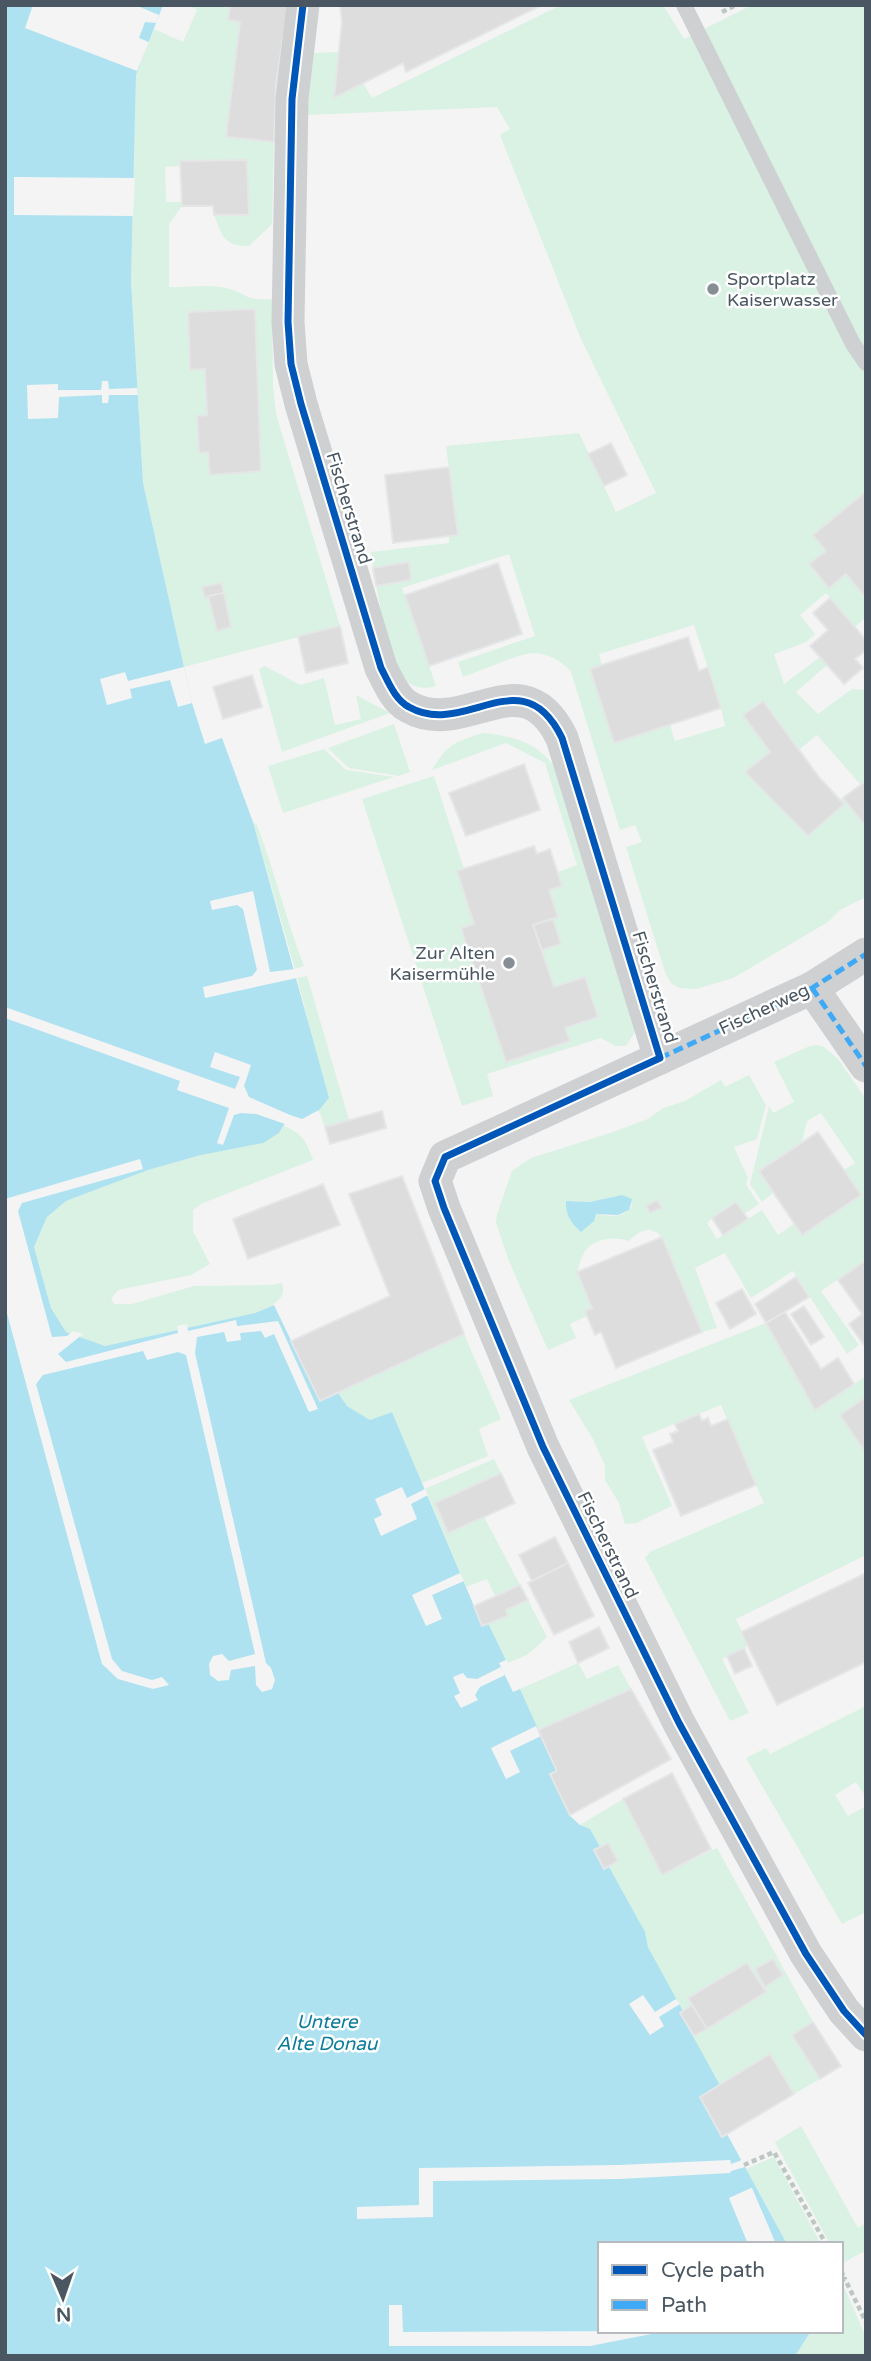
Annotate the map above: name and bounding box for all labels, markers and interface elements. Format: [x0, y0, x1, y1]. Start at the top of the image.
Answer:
place label: Sportplatz Kaiserwasser [727, 268, 838, 311]
marker: Sportplatz Kaiserwasser [705, 281, 721, 297]
street label: Fischerstrand [321, 449, 377, 567]
street label: Fischerstrand [627, 928, 683, 1046]
place label: Zur Alten Kaisermühle [390, 942, 495, 985]
marker: Zur Alten Kaisermühle [501, 955, 517, 971]
street label: Fischerweg [715, 978, 813, 1040]
street label: Fischerstrand [573, 1488, 643, 1602]
water label: Untere Alte Donau [277, 2011, 379, 2055]
legend [598, 2242, 843, 2333]
text: Cycle path [661, 2258, 765, 2283]
north arrow [28, 2263, 98, 2333]
text: Path [661, 2293, 707, 2318]
text: N [56, 2303, 72, 2325]

